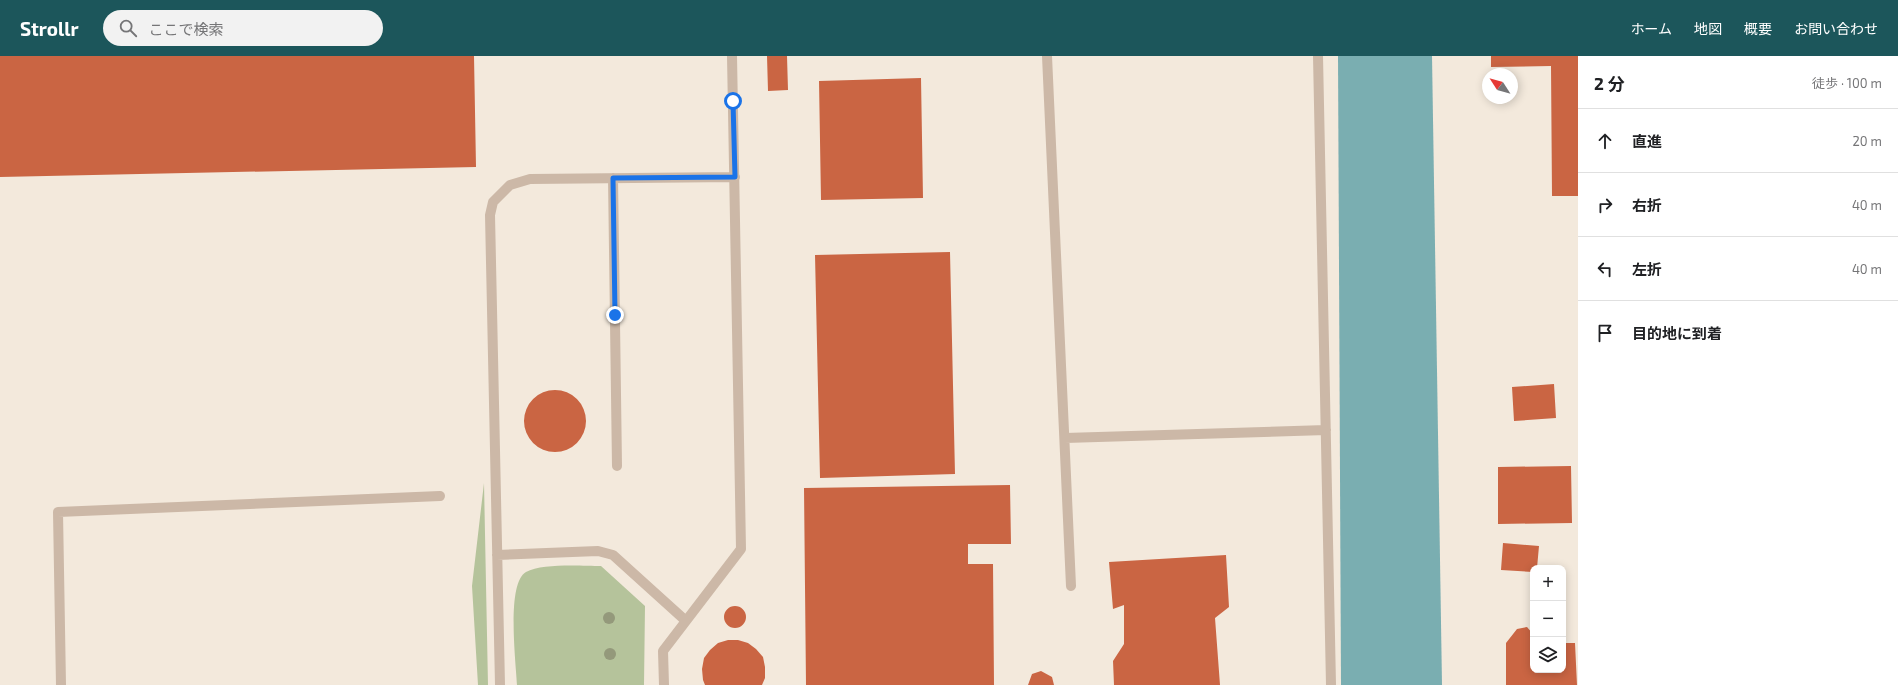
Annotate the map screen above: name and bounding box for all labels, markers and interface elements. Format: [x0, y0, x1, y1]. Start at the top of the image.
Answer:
search box [103, 10, 383, 46]
text: Strollr [20, 17, 79, 40]
icon: search [117, 17, 139, 39]
text: ここで検索 [149, 20, 224, 38]
text: ホーム [1630, 20, 1672, 37]
text: 地図 [1694, 20, 1722, 37]
text: 概要 [1744, 20, 1772, 37]
text: お問い合わせ [1794, 20, 1878, 37]
north arrow [1482, 68, 1518, 104]
text: 2 分 [1594, 73, 1625, 93]
text: 徒歩 · 100 m [1812, 75, 1882, 91]
route start [724, 92, 742, 110]
icon: ahead [1594, 130, 1616, 152]
text: 直進 [1632, 132, 1662, 150]
text: 20 m [1853, 133, 1882, 149]
icon: right [1594, 194, 1616, 216]
text: 右折 [1632, 196, 1662, 214]
text: 40 m [1852, 197, 1882, 213]
icon: left [1594, 258, 1616, 280]
text: 左折 [1632, 260, 1662, 278]
text: 40 m [1852, 261, 1882, 277]
route end [606, 306, 624, 324]
icon: arrive [1594, 322, 1616, 344]
text: 目的地に到着 [1632, 324, 1722, 342]
map controls [1530, 565, 1566, 673]
button: + [1530, 565, 1566, 601]
button: − [1530, 601, 1566, 637]
button: layers [1530, 637, 1566, 673]

